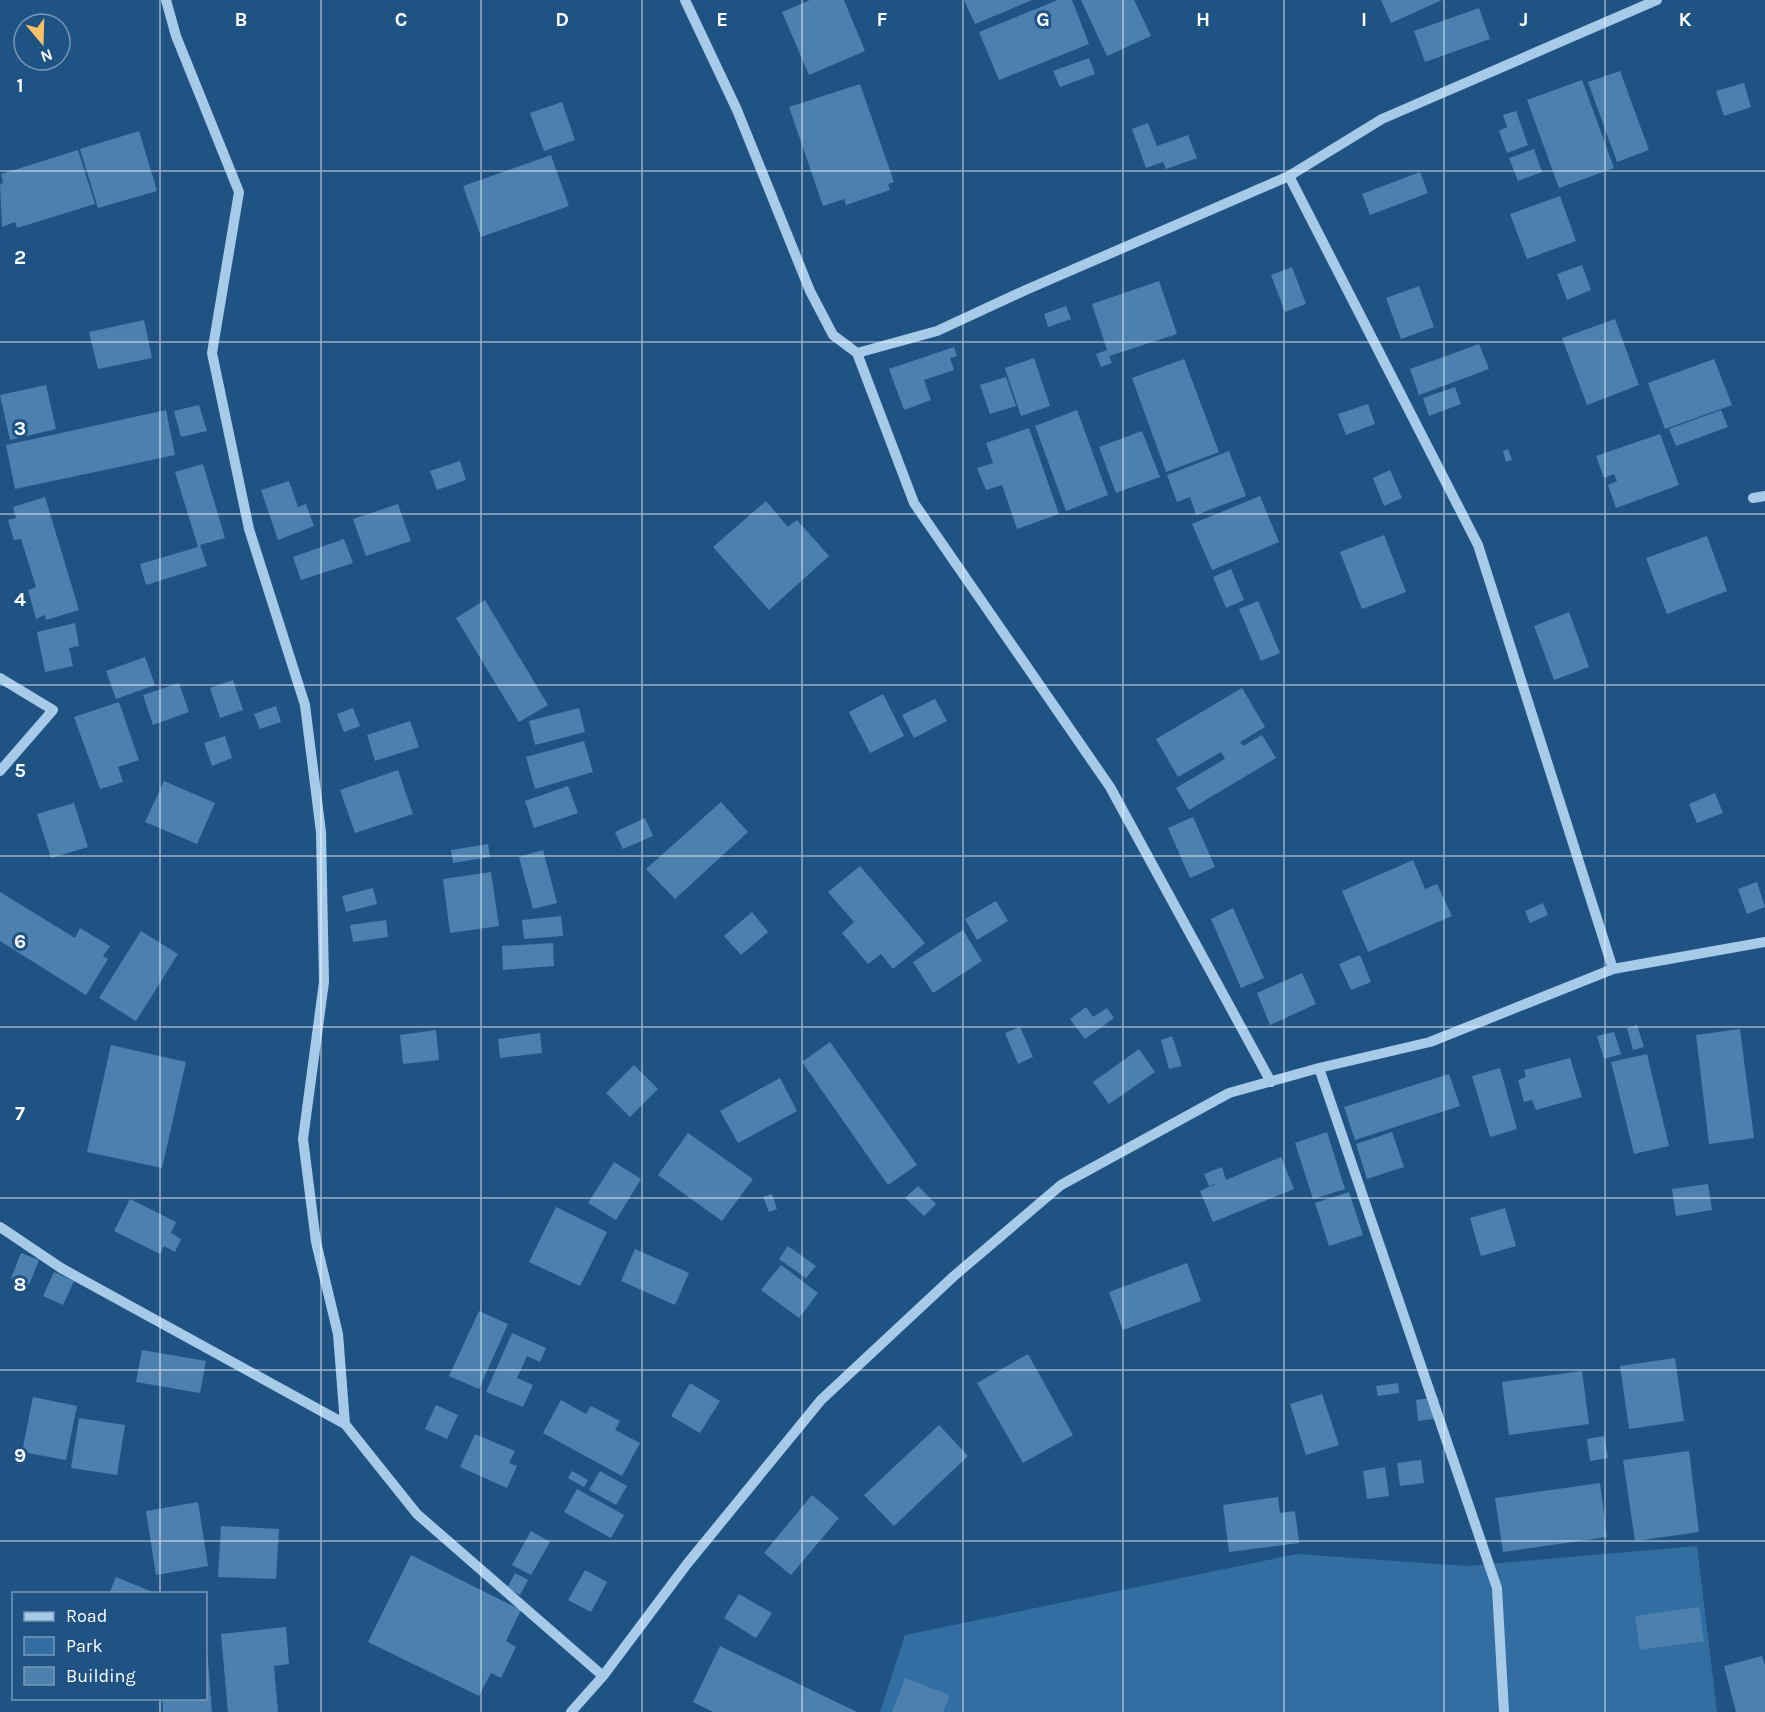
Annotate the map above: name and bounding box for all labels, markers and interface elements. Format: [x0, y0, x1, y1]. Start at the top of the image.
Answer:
text: B [235, 8, 247, 31]
text: C [395, 8, 407, 31]
text: D [555, 8, 569, 31]
text: E [716, 8, 728, 31]
text: F [877, 8, 888, 31]
text: G [1036, 8, 1050, 31]
text: H [1196, 8, 1210, 31]
text: I [1361, 8, 1367, 31]
text: J [1520, 8, 1528, 31]
text: K [1678, 8, 1692, 31]
north arrow [12, 12, 72, 72]
text: N [38, 45, 55, 67]
text: 1 [16, 74, 24, 97]
text: 2 [14, 246, 26, 269]
text: 3 [14, 417, 26, 440]
text: 4 [14, 588, 26, 611]
text: 5 [14, 759, 26, 782]
text: 6 [14, 930, 26, 953]
text: 7 [15, 1102, 25, 1125]
text: 8 [14, 1273, 26, 1296]
text: 9 [14, 1444, 26, 1467]
legend [12, 1592, 207, 1700]
text: Road [66, 1605, 107, 1627]
text: Park [66, 1635, 103, 1657]
text: Building [66, 1665, 136, 1687]

